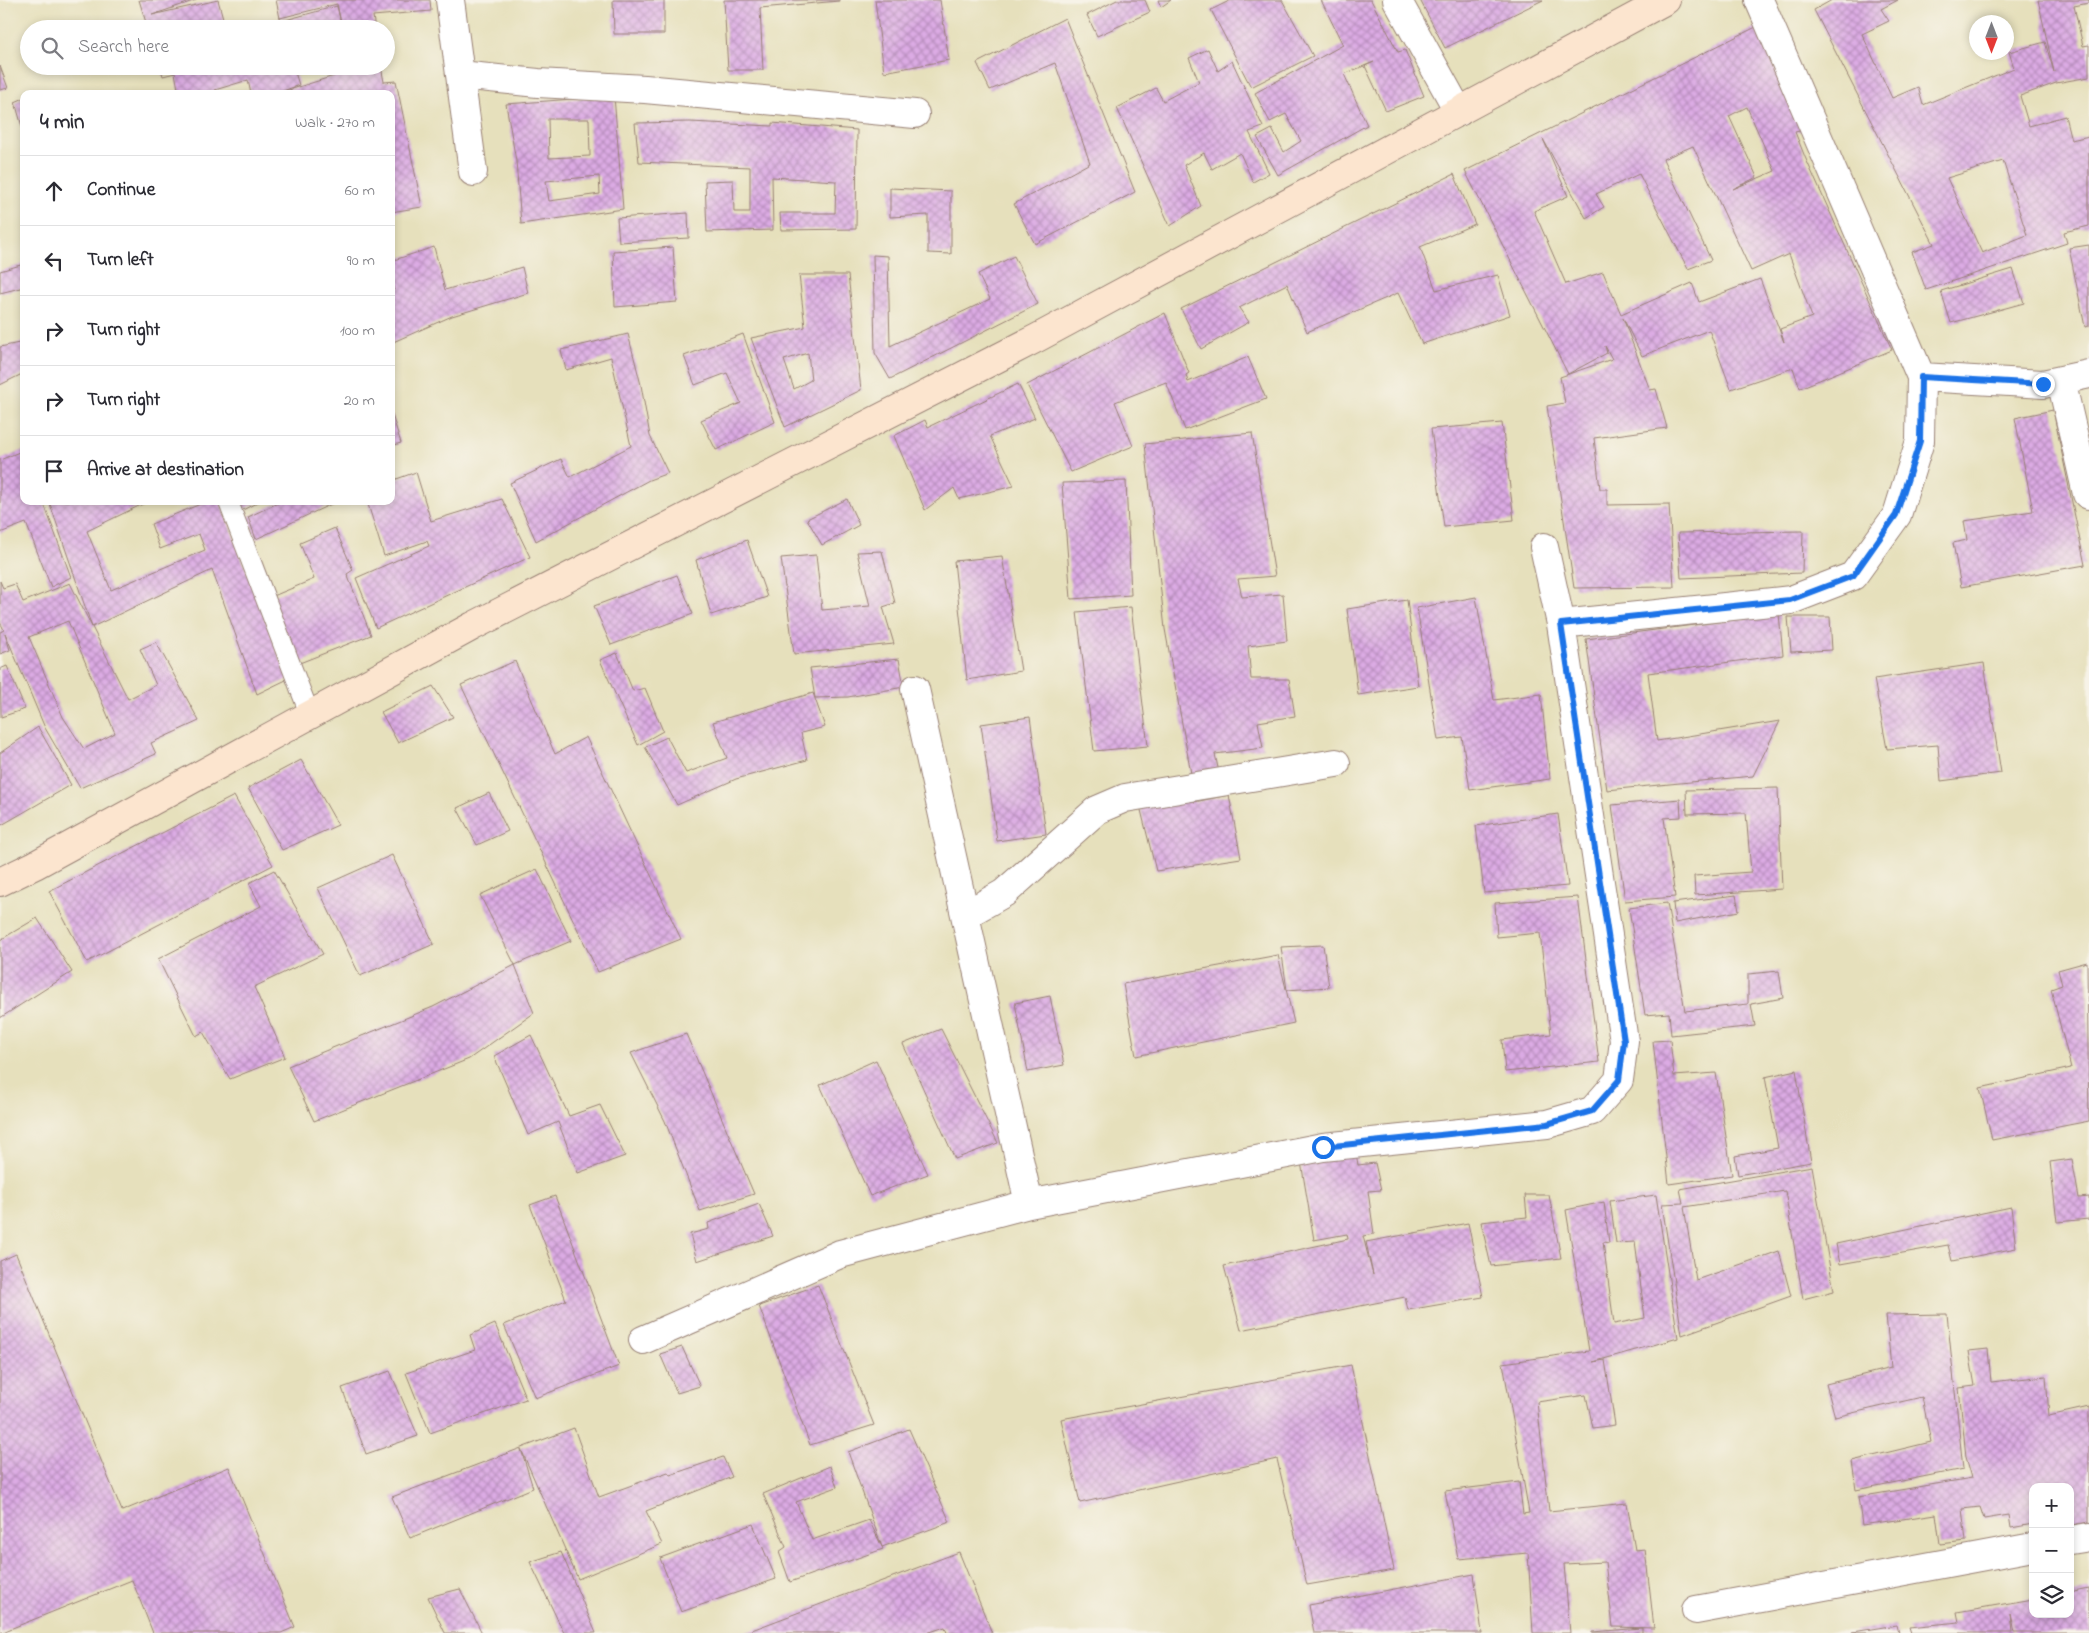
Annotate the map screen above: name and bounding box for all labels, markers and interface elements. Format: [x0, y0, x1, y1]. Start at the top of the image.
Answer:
north arrow [1969, 15, 2014, 60]
search box [20, 20, 395, 75]
icon: search [38, 34, 66, 62]
text: Search here [78, 34, 169, 61]
text: 4 min [40, 108, 84, 138]
text: Walk · 270 m [295, 111, 375, 135]
icon: ahead [40, 177, 68, 205]
text: Continue [87, 177, 155, 204]
text: 60 m [345, 179, 375, 203]
icon: left [40, 247, 68, 275]
text: Turn left [87, 247, 154, 274]
text: 90 m [347, 249, 375, 273]
icon: right [40, 317, 68, 345]
text: Turn right [87, 317, 160, 344]
text: 100 m [340, 319, 375, 343]
route end [2032, 373, 2055, 396]
icon: right [40, 387, 68, 415]
text: Turn right [87, 387, 160, 414]
text: 20 m [344, 389, 375, 413]
icon: arrive [40, 457, 68, 485]
text: Arrive at destination [87, 457, 244, 484]
route start [1312, 1136, 1335, 1159]
map controls [2029, 1483, 2074, 1618]
button: + [2029, 1483, 2074, 1528]
button: − [2029, 1528, 2074, 1573]
button: layers [2029, 1573, 2074, 1618]

